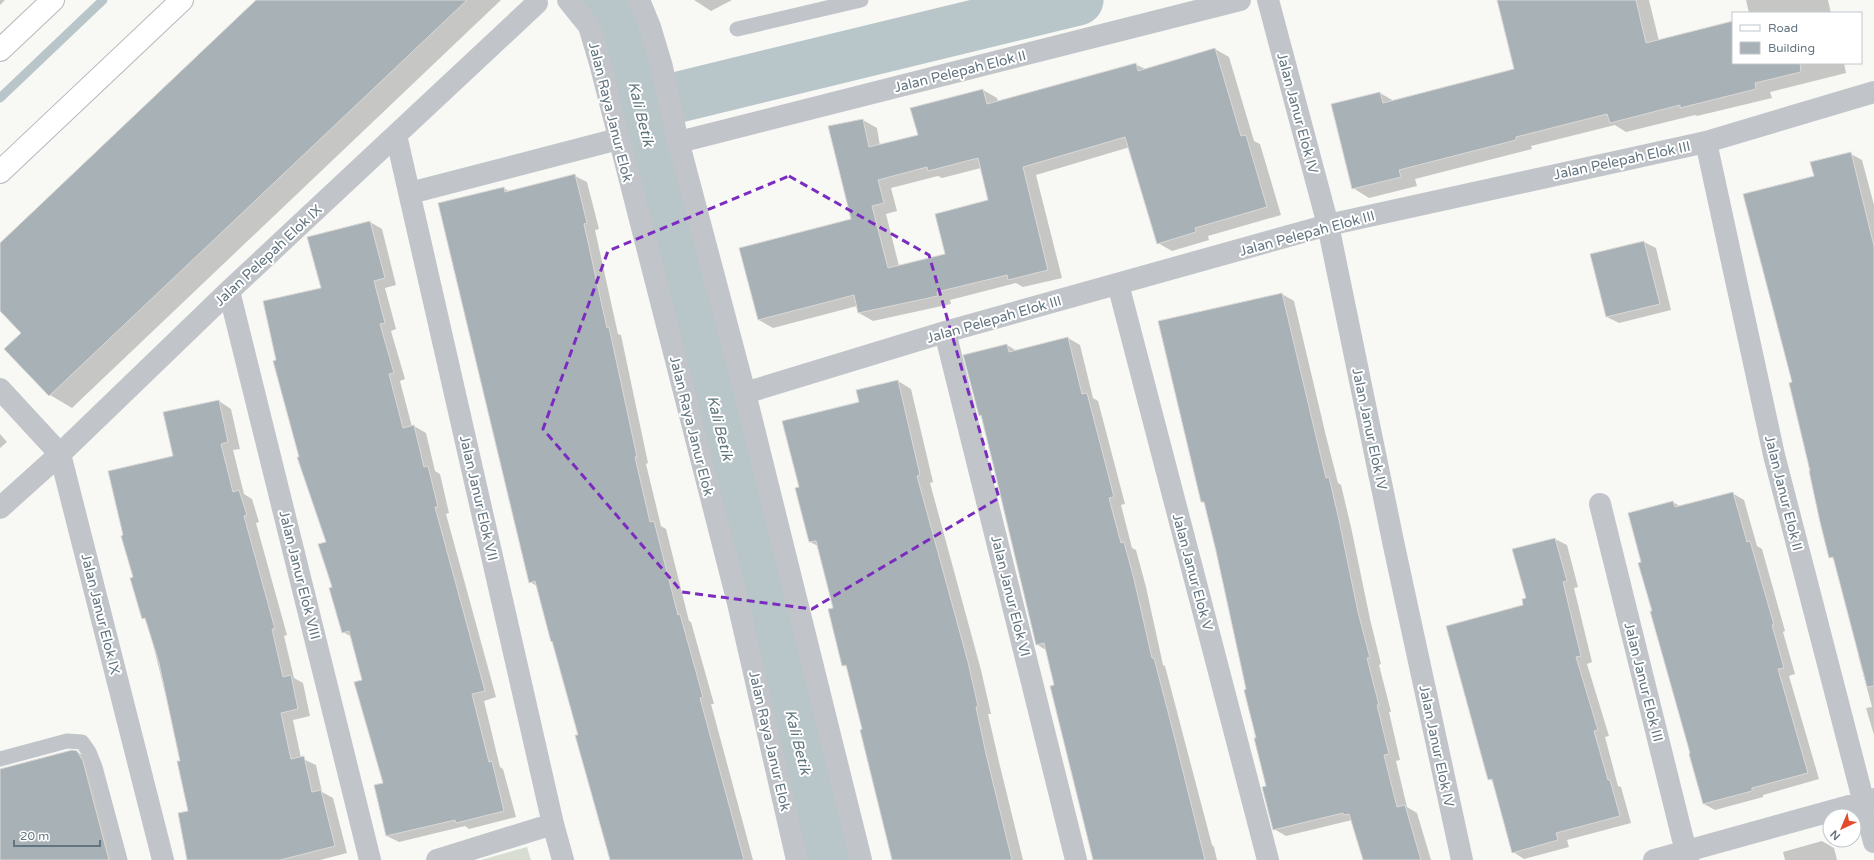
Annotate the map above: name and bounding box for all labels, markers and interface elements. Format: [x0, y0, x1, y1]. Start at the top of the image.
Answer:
legend [1732, 12, 1862, 64]
text: Road [1768, 21, 1798, 35]
street label: Jalan Raya Janur Elok [585, 40, 636, 184]
text: Building [1768, 41, 1815, 55]
street label: Jalan Pelepah Elok II [892, 47, 1028, 96]
street label: Jalan Janur Elok IV [1273, 51, 1322, 176]
water label: Kali Betik [624, 80, 658, 150]
street label: Jalan Pelepah Elok III [1552, 138, 1692, 183]
street label: Jalan Pelepah Elok IX [211, 201, 326, 310]
street label: Jalan Pelepah Elok III [1238, 207, 1377, 260]
street label: Jalan Pelepah Elok III [925, 292, 1064, 347]
street label: Jalan Raya Janur Elok [666, 354, 717, 498]
street label: Jalan Janur Elok IV [1348, 367, 1391, 492]
water label: Kali Betik [703, 394, 737, 464]
street label: Jalan Janur Elok VII [456, 434, 501, 562]
street label: Jalan Janur Elok II [1761, 434, 1806, 553]
street label: Jalan Janur Elok VIII [275, 509, 324, 641]
street label: Jalan Janur Elok V [1169, 512, 1216, 633]
street label: Jalan Janur Elok VI [987, 534, 1034, 658]
street label: Jalan Janur Elok IX [77, 552, 124, 676]
street label: Jalan Janur Elok III [1620, 621, 1667, 744]
street label: Jalan Raya Janur Elok [745, 669, 794, 813]
street label: Jalan Janur Elok IV [1415, 684, 1458, 809]
water label: Kali Betik [781, 708, 815, 778]
north arrow [1822, 808, 1862, 848]
scale bar [14, 822, 100, 848]
text: N [1828, 827, 1843, 843]
text: 20 m [20, 829, 49, 843]

